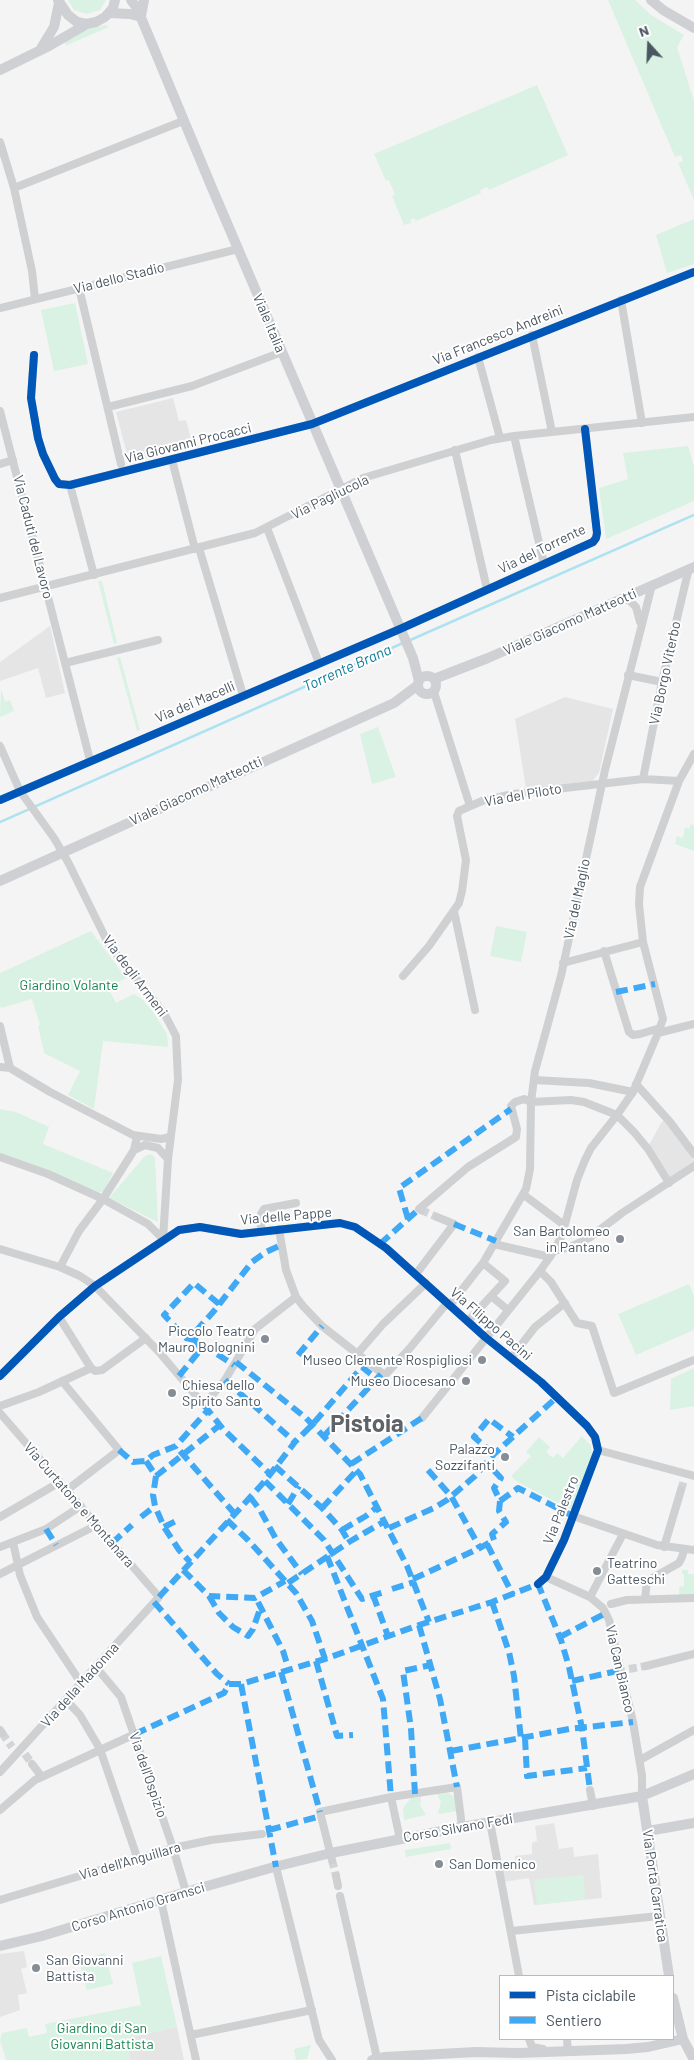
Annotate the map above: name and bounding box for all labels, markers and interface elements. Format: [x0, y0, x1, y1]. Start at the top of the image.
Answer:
north arrow [624, 20, 674, 70]
text: N [636, 21, 651, 40]
street label: Via dello Stadio [72, 259, 166, 297]
street label: Viale Italia [249, 291, 289, 355]
street label: Via Francesco Andreini [430, 301, 566, 369]
street label: Via Giovanni Procacci [123, 419, 253, 467]
street label: Via Pagliucola [288, 471, 372, 523]
street label: Via Caduti del Lavoro [10, 473, 56, 601]
street label: Via del Torrente [496, 521, 588, 577]
street label: Viale Giacomo Matteotti [501, 585, 639, 659]
street label: Via Borgo Viterbo [646, 620, 684, 726]
water label: Torrente Brana [300, 640, 394, 696]
street label: Via dei Macelli [153, 678, 237, 726]
street label: Viale Giacomo Matteotti [127, 753, 265, 829]
street label: Via del Piloto [483, 780, 563, 810]
street label: Via del Maglio [560, 857, 594, 941]
street label: Via degli Armeni [99, 932, 171, 1020]
park label: Giardino Volante [20, 977, 118, 993]
street label: Via delle Pappe [240, 1204, 332, 1228]
place label: San Bartolomeo in Pantano [513, 1223, 610, 1256]
marker: San Bartolomeo in Pantano [614, 1233, 626, 1245]
street label: Via Filippo Pacini [447, 1284, 535, 1364]
place label: Piccolo Teatro Mauro Bolognini [158, 1323, 255, 1355]
marker: Piccolo Teatro Mauro Bolognini [259, 1333, 271, 1345]
place label: Museo Clemente Rospigliosi [303, 1352, 472, 1368]
marker: Museo Clemente Rospigliosi [476, 1354, 488, 1366]
place label: Museo Diocesano [350, 1373, 456, 1389]
marker: Museo Diocesano [460, 1375, 472, 1387]
place label: Chiesa dello Spirito Santo [182, 1377, 261, 1410]
marker: Chiesa dello Spirito Santo [166, 1387, 178, 1399]
district label: Pistoia [330, 1410, 404, 1438]
street label: Via Curtatone e Montanara [20, 1439, 138, 1571]
place label: Palazzo Sozzifanti [435, 1441, 495, 1474]
marker: Palazzo Sozzifanti [499, 1451, 511, 1463]
street label: Via Palestro [540, 1473, 582, 1547]
place label: Teatrino Gatteschi [607, 1555, 665, 1588]
marker: Teatrino Gatteschi [591, 1565, 603, 1577]
street label: Via Can Bianco [602, 1624, 638, 1714]
street label: Via della Madonna [38, 1639, 122, 1731]
street label: Via dell'Ospizio [126, 1730, 170, 1820]
street label: Corso Silvano Fedi [402, 1810, 514, 1846]
street label: Via Porta Carratica [639, 1829, 671, 1943]
street label: Via dell'Anguillara [77, 1838, 183, 1884]
place label: San Domenico [449, 1856, 536, 1872]
marker: San Domenico [433, 1858, 445, 1870]
street label: Corso Antonio Gramsci [69, 1879, 207, 1935]
place label: San Giovanni Battista [46, 1952, 123, 1984]
marker: San Giovanni Battista [30, 1962, 42, 1974]
legend [499, 1975, 674, 2040]
text: Pista ciclabile [546, 1986, 636, 2004]
text: Sentiero [546, 2011, 602, 2029]
park label: Giardino di San Giovanni Battista [50, 2020, 154, 2052]

